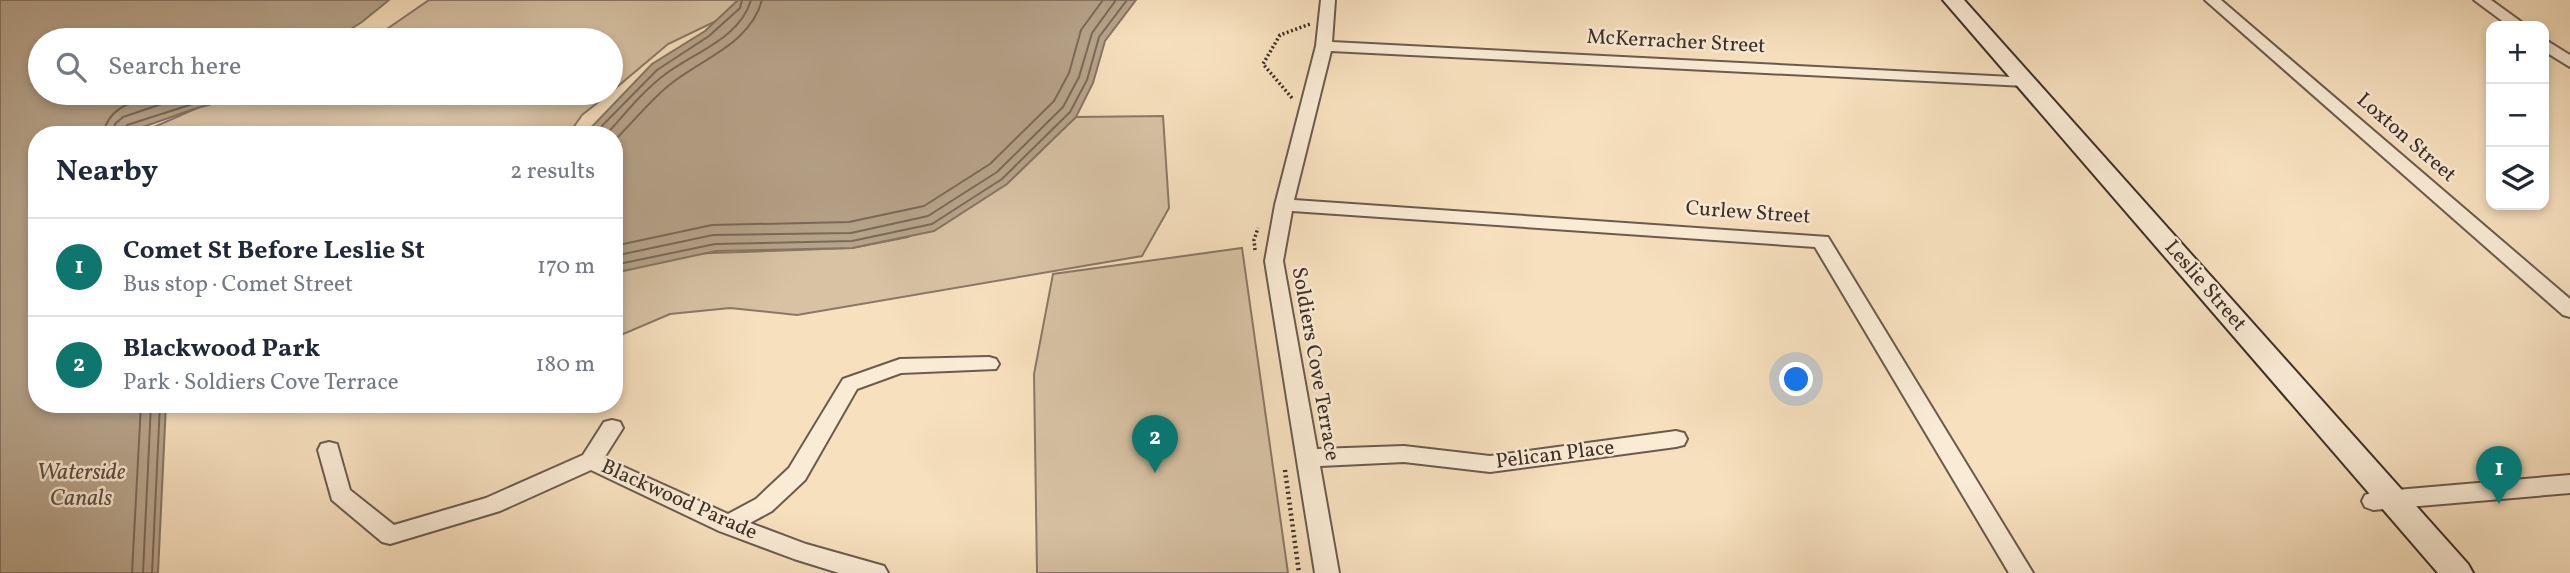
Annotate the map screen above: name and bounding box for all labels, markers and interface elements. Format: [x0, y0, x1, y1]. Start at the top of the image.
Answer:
map controls [2486, 21, 2549, 210]
button: + [2486, 21, 2549, 84]
street label: McKerracher Street [1586, 23, 1766, 61]
search box [28, 28, 623, 105]
icon: search [52, 48, 90, 86]
text: Search here [108, 49, 241, 85]
button: − [2486, 84, 2549, 147]
street label: Loxton Street [2350, 87, 2462, 189]
button: layers [2486, 147, 2549, 210]
text: Nearby [56, 151, 158, 193]
text: 2 results [510, 156, 595, 188]
street label: Curlew Street [1685, 194, 1811, 232]
text: Comet St Before Leslie St [123, 233, 425, 269]
street label: Leslie Street [2157, 234, 2253, 338]
text: 1 [74, 251, 84, 283]
text: 170 m [537, 251, 595, 283]
street label: Soldiers Cove Terrace [1284, 265, 1346, 463]
text: Bus stop · Comet Street [123, 269, 353, 301]
text: Blackwood Park [123, 331, 320, 367]
text: 2 [73, 349, 85, 381]
text: 180 m [536, 349, 595, 381]
your location [1779, 362, 1813, 396]
text: Park · Soldiers Cove Terrace [123, 367, 399, 399]
pin: 2 [1132, 415, 1178, 473]
street label: Pelican Place [1494, 433, 1616, 477]
pin: 1 [2476, 446, 2522, 504]
street label: Blackwood Parade [596, 453, 762, 547]
water label: Waterside Canals [37, 457, 126, 515]

